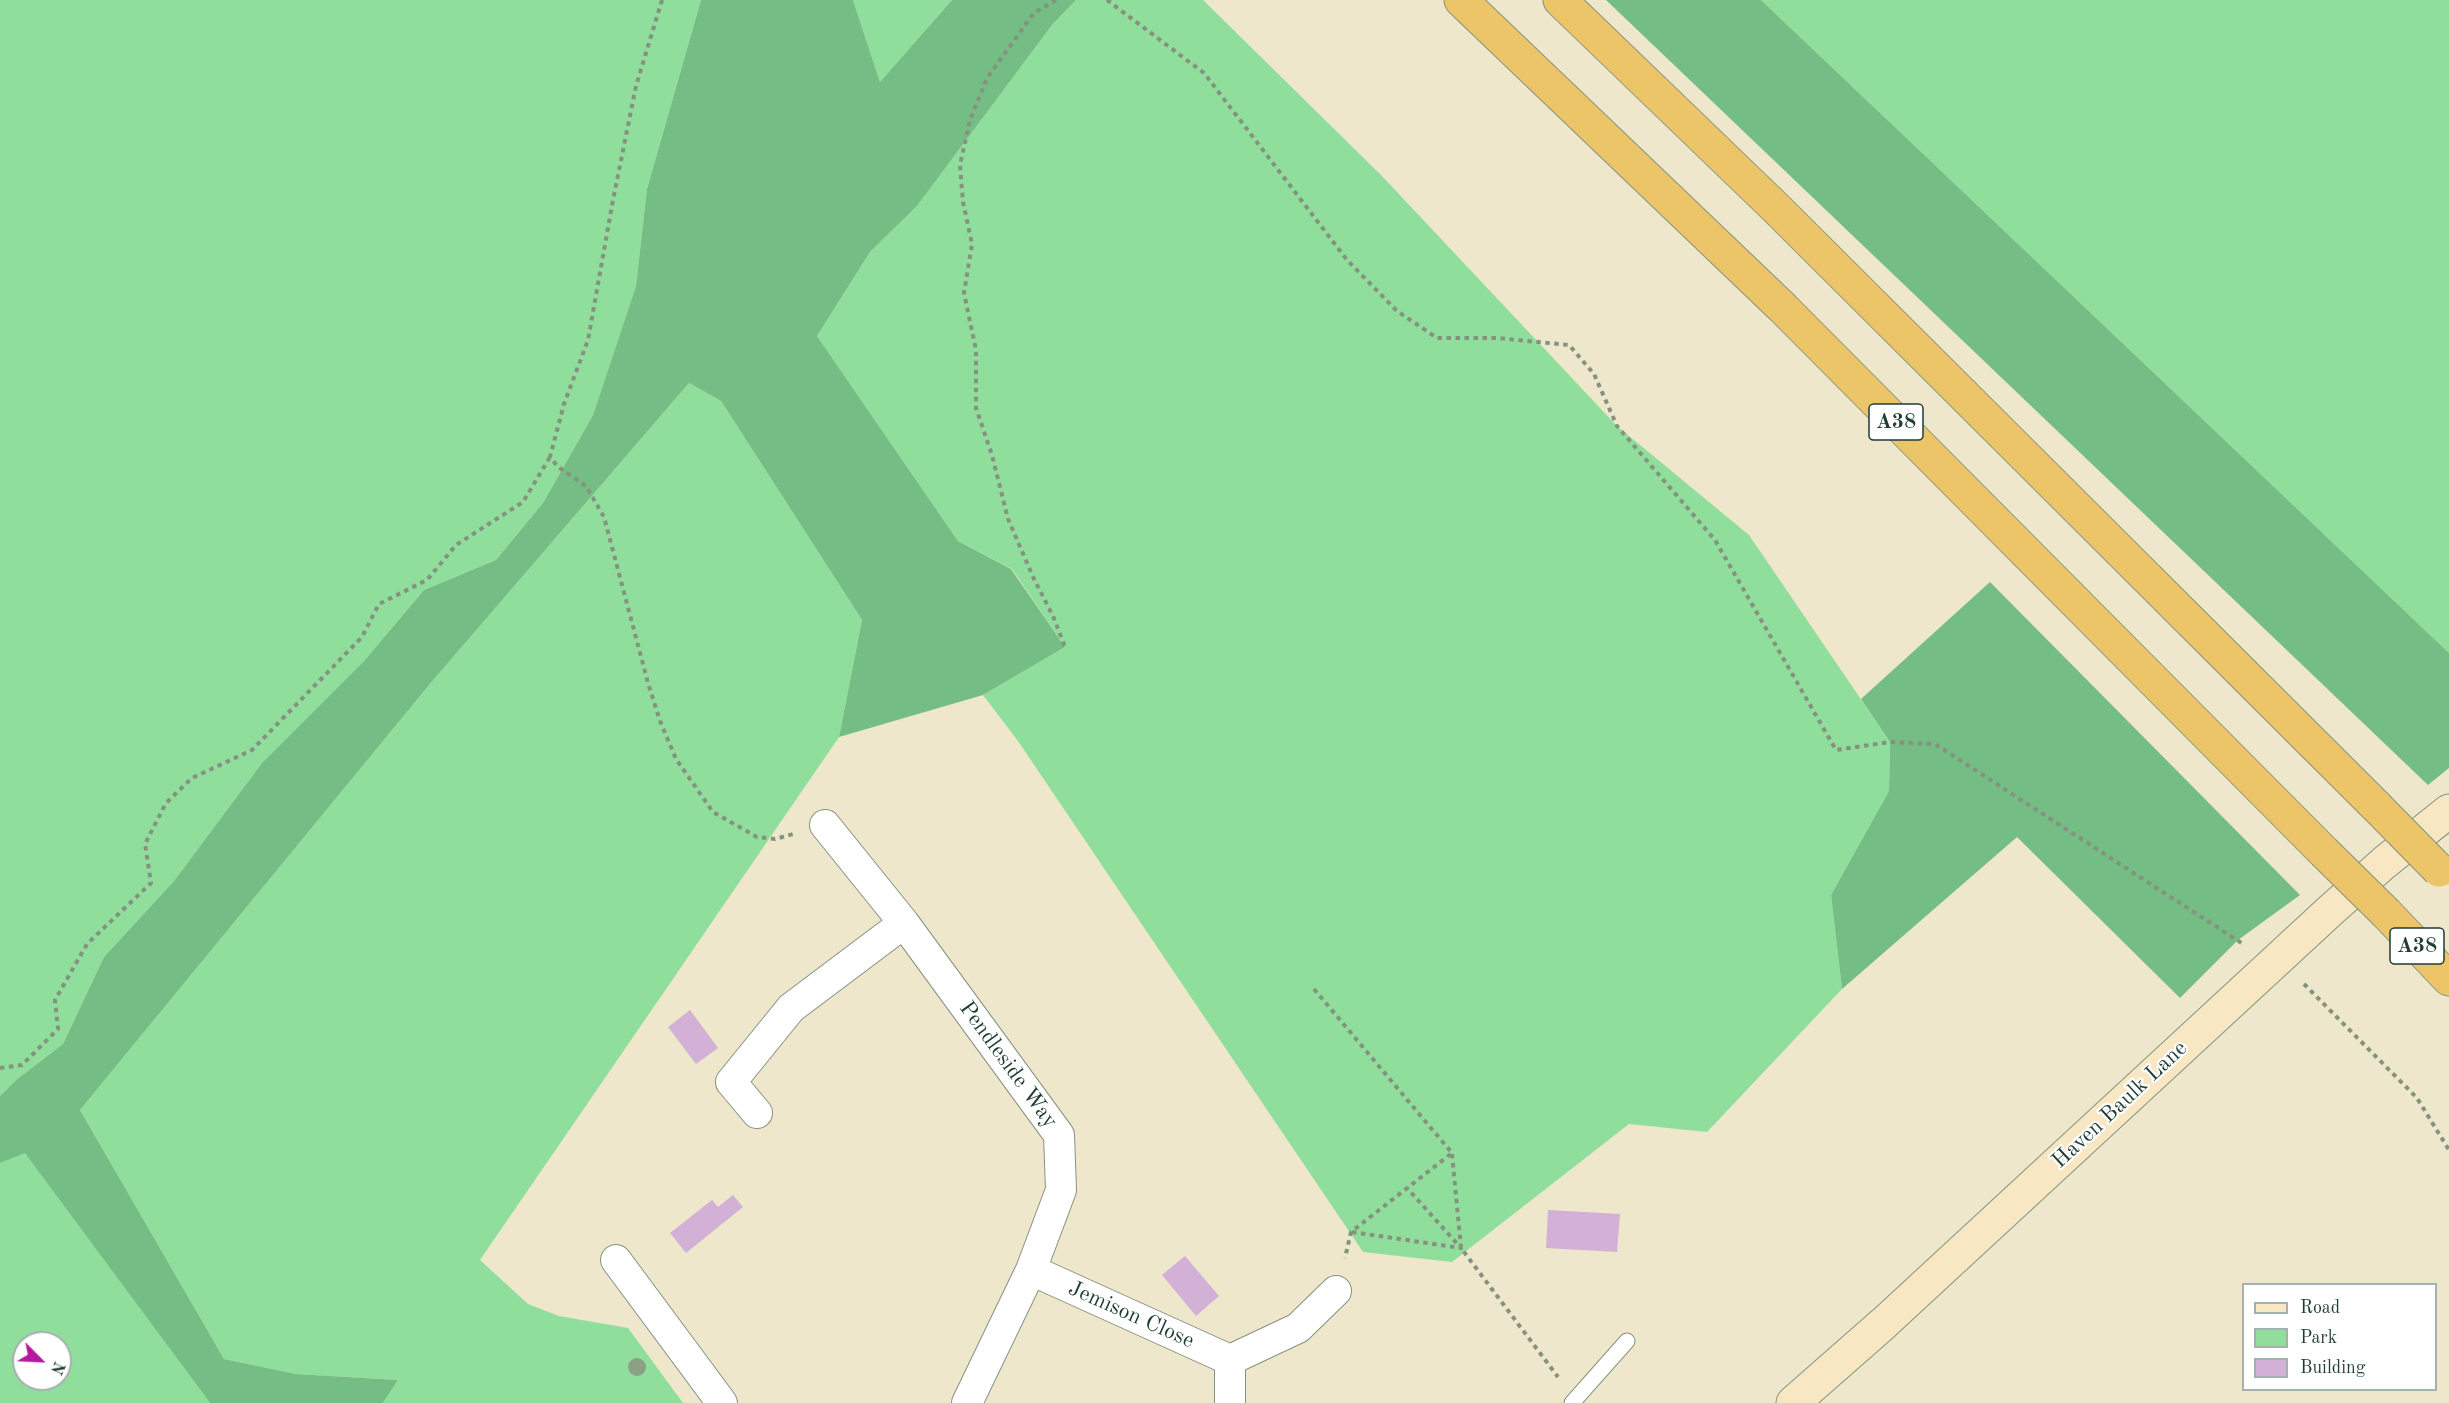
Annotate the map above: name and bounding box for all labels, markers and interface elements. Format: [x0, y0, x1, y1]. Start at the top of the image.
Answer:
road number: A38 [1869, 404, 1923, 440]
road number: A38 [2390, 928, 2444, 964]
street label: Pendleside Way [953, 996, 1063, 1134]
street label: Haven Baulk Lane [2047, 1036, 2193, 1174]
street label: Jemison Close [1064, 1275, 1198, 1355]
legend [2242, 1283, 2437, 1391]
text: Road [2300, 1299, 2340, 1317]
text: Park [2300, 1329, 2337, 1347]
north arrow [12, 1331, 72, 1391]
text: N [47, 1359, 66, 1376]
text: Building [2300, 1359, 2365, 1377]

